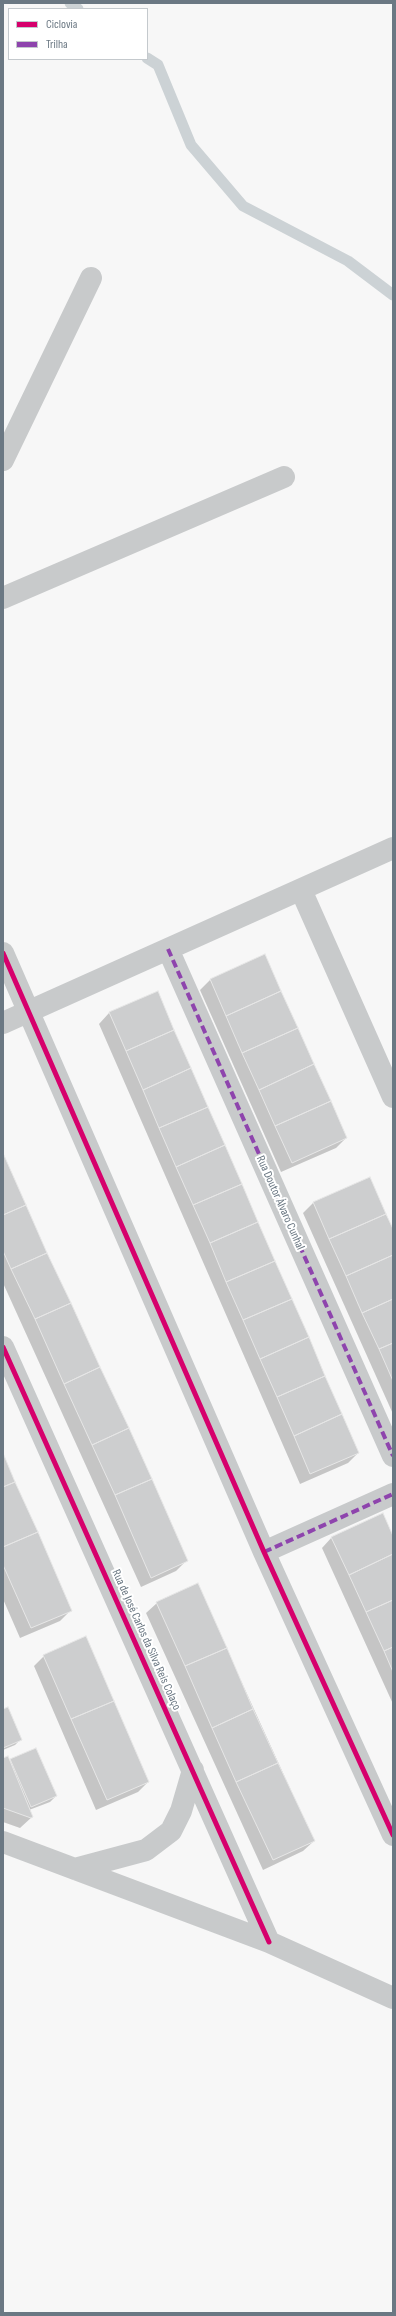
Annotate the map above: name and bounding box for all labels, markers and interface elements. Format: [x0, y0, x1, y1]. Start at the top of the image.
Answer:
legend [8, 8, 148, 60]
text: Ciclovia [46, 17, 77, 32]
text: Trilha [46, 37, 68, 52]
street label: Rua Doutor Álvaro Cunhal [253, 1154, 307, 1252]
street label: Rua de José Carlos da Silva Reis Colaço [108, 1567, 184, 1713]

